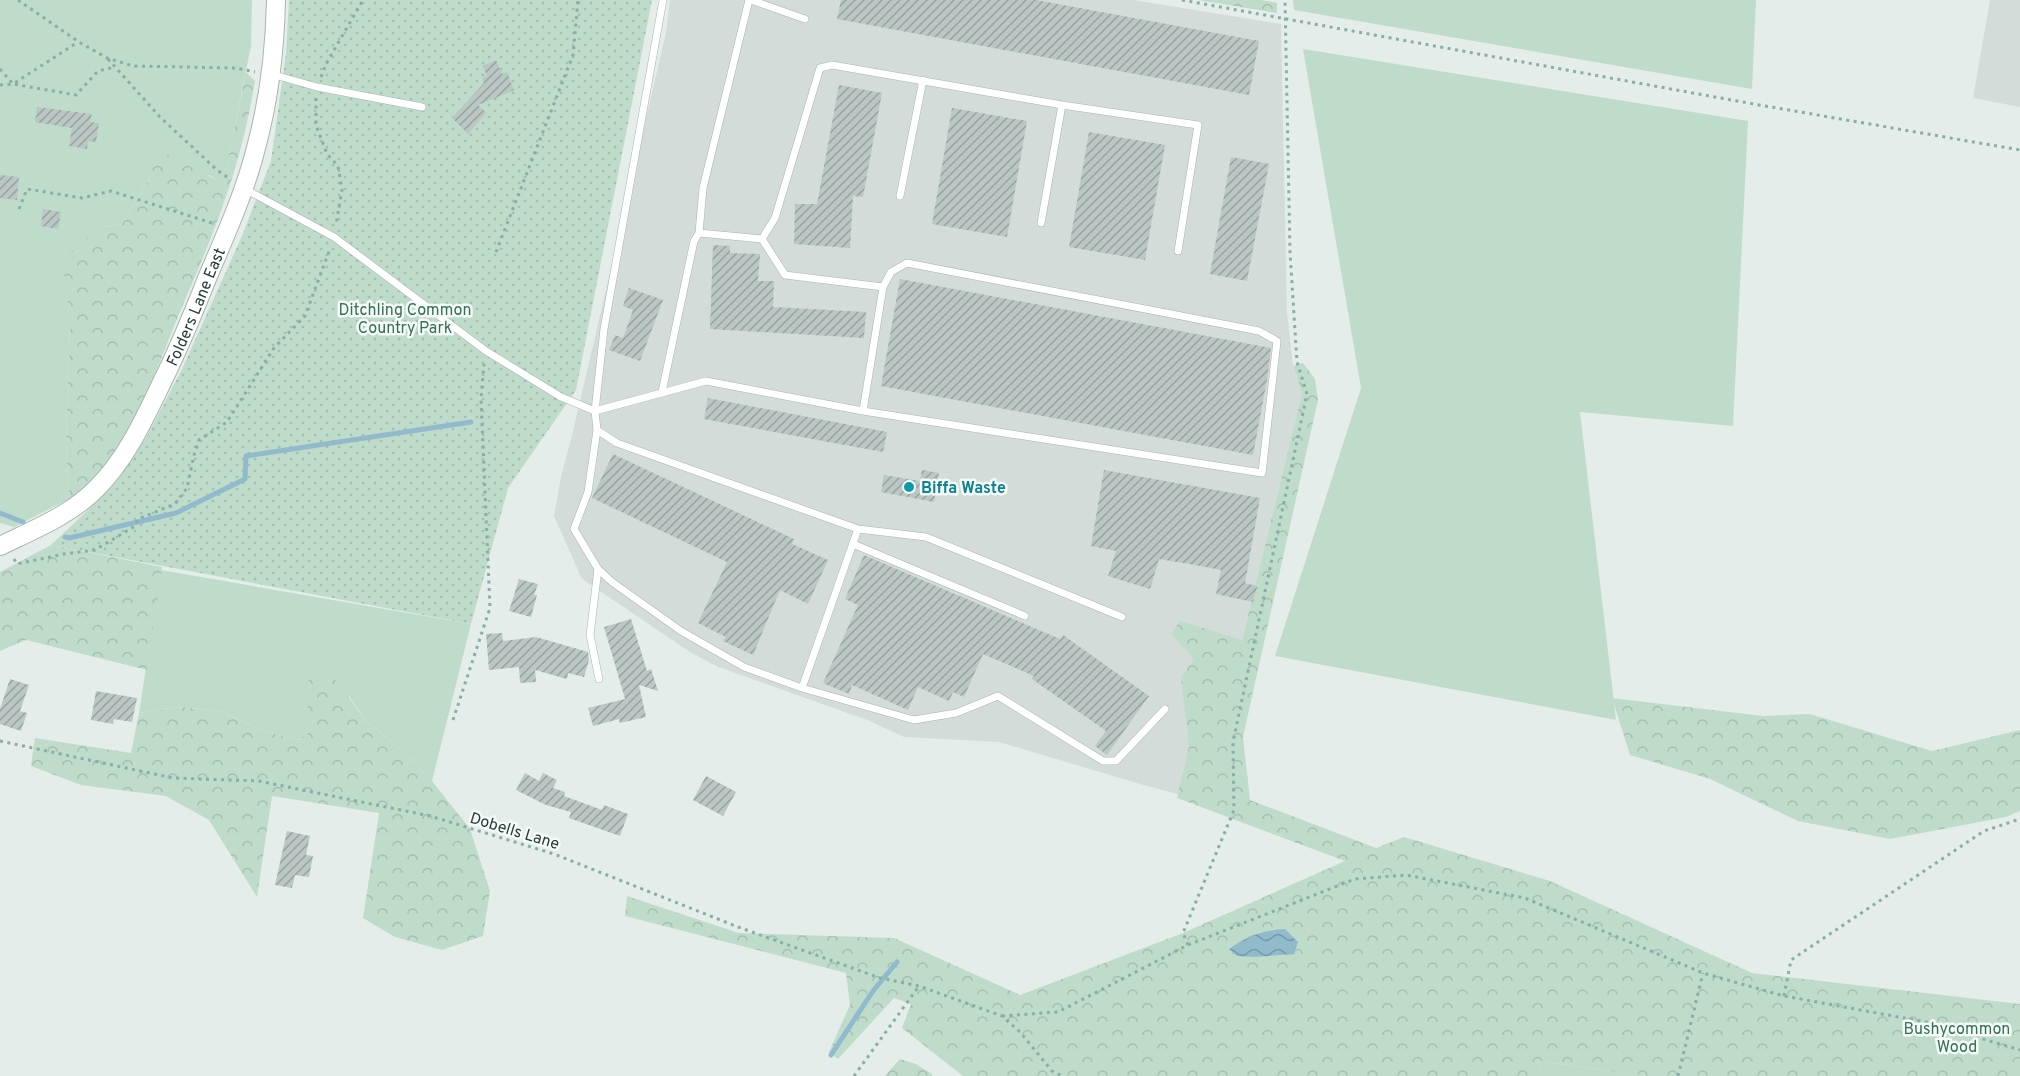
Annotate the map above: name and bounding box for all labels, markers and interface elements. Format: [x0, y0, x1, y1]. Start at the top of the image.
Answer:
street label: Folders Lane East [163, 245, 231, 370]
park label: Ditchling Common Country Park [339, 301, 471, 339]
place label: Biffa Waste [921, 479, 1006, 499]
marker: Biffa Waste [902, 480, 916, 494]
street label: Dobells Lane [467, 809, 562, 855]
park label: Bushycommon Wood [1904, 1020, 2010, 1058]

